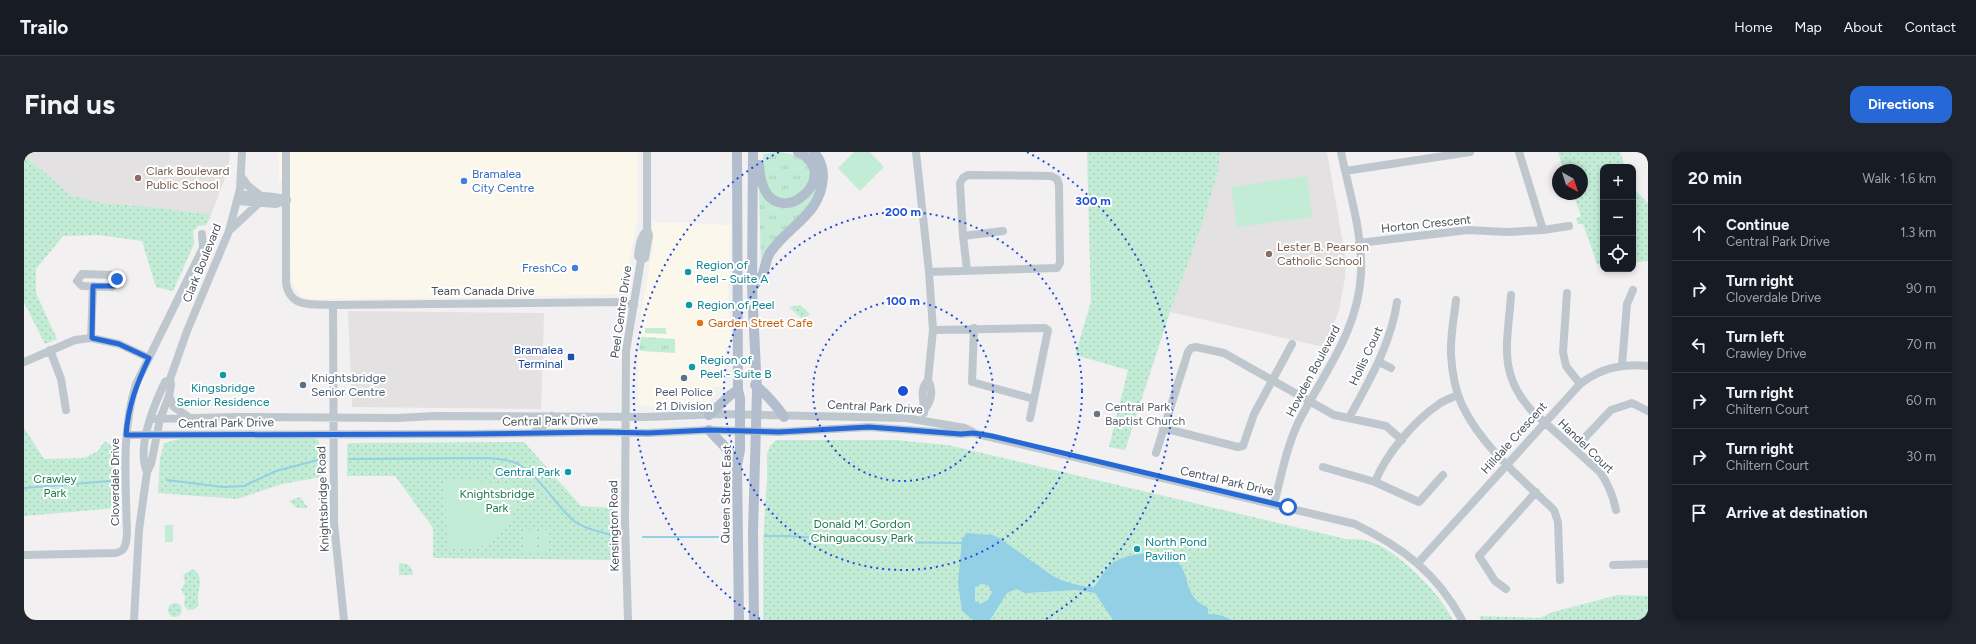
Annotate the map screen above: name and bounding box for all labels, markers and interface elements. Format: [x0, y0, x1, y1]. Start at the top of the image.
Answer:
text: Trailo [20, 16, 68, 39]
text: Home [1734, 19, 1773, 36]
text: Map [1795, 19, 1822, 36]
text: About [1844, 19, 1883, 36]
text: Contact [1905, 19, 1956, 36]
button: Directions [1850, 86, 1952, 123]
text: Find us [24, 87, 115, 121]
place label: Clark Boulevard Public School [146, 164, 230, 192]
north arrow [1552, 164, 1588, 200]
map controls [1600, 164, 1636, 272]
button: + [1600, 164, 1636, 200]
place label: Bramalea City Centre [472, 167, 535, 195]
text: 20 min [1688, 168, 1742, 188]
text: Walk · 1.6 km [1863, 171, 1936, 186]
marker: Clark Boulevard Public School [133, 173, 143, 183]
marker: Bramalea City Centre [459, 176, 469, 186]
text: 300 m [1075, 194, 1111, 208]
button: − [1600, 200, 1636, 236]
text: 200 m [885, 205, 921, 219]
street label: Horton Crescent [1380, 212, 1472, 236]
text: Continue [1726, 216, 1789, 234]
street label: Clark Boulevard [180, 222, 224, 304]
icon: ahead [1688, 222, 1710, 244]
text: 1.3 km [1900, 225, 1936, 240]
text: Central Park Drive [1726, 234, 1830, 249]
button: locate [1600, 236, 1636, 272]
place label: Lester B. Pearson Catholic School [1277, 240, 1369, 268]
marker: Lester B. Pearson Catholic School [1264, 249, 1274, 259]
place label: Region of Peel - Suite A [696, 258, 769, 286]
place label: FreshCo [522, 261, 567, 275]
marker: FreshCo [570, 263, 580, 273]
street label: Peel Centre Drive [608, 264, 634, 359]
marker: Region of Peel - Suite A [683, 267, 693, 277]
route end [108, 270, 126, 288]
text: Turn right [1726, 272, 1794, 290]
icon: right [1688, 278, 1710, 300]
text: 90 m [1906, 281, 1936, 296]
street label: Team Canada Drive [431, 284, 535, 298]
text: Cloverdale Drive [1726, 290, 1821, 305]
text: 100 m [886, 294, 920, 308]
place label: Region of Peel [697, 298, 774, 312]
marker: Region of Peel [684, 300, 694, 310]
place label: Garden Street Cafe [708, 316, 813, 330]
marker: Garden Street Cafe [695, 318, 705, 328]
street label: Howden Boulevard [1283, 323, 1343, 419]
street label: Hollis Court [1346, 324, 1386, 388]
text: Turn left [1726, 328, 1784, 346]
icon: left [1688, 334, 1710, 356]
text: 70 m [1906, 337, 1936, 352]
place label: Bramalea Terminal [514, 343, 563, 371]
text: Crawley Drive [1726, 346, 1806, 361]
marker: Bramalea Terminal [566, 352, 576, 362]
place label: Region of Peel - Suite B [700, 353, 772, 381]
marker: Region of Peel - Suite B [687, 362, 697, 372]
marker: Kingsbridge Senior Residence [218, 370, 228, 380]
place label: Knightsbridge Senior Centre [311, 371, 387, 399]
marker: Peel Police 21 Division [679, 373, 689, 383]
marker: Knightsbridge Senior Centre [298, 380, 308, 390]
place label: Kingsbridge Senior Residence [176, 381, 270, 409]
centre of rings [896, 384, 910, 398]
text: Turn right [1726, 384, 1794, 402]
place label: Peel Police 21 Division [655, 385, 713, 413]
icon: right [1688, 390, 1710, 412]
text: 60 m [1906, 393, 1936, 408]
street label: Central Park Drive [827, 398, 924, 417]
street label: Hilldale Crescent [1478, 399, 1550, 477]
place label: Central Park Baptist Church [1105, 400, 1186, 428]
text: Chiltern Court [1726, 402, 1809, 417]
marker: Central Park Baptist Church [1092, 409, 1102, 419]
street label: Central Park Drive [502, 413, 598, 429]
street label: Central Park Drive [178, 415, 274, 431]
street label: Handel Court [1555, 416, 1617, 476]
street label: Cloverdale Drive [108, 438, 122, 526]
text: Turn right [1726, 440, 1794, 458]
street label: Queen Street East [718, 444, 734, 543]
street label: Knightsbridge Road [314, 446, 332, 552]
icon: right [1688, 446, 1710, 468]
text: 30 m [1906, 449, 1936, 464]
text: Chiltern Court [1726, 458, 1809, 473]
street label: Central Park Drive [1179, 463, 1276, 499]
place label: Central Park [495, 465, 560, 479]
marker: Central Park [563, 467, 573, 477]
park label: Crawley Park [33, 472, 77, 500]
street label: Kensington Road [606, 480, 622, 572]
park label: Knightsbridge Park [459, 487, 535, 515]
route start [1279, 498, 1297, 516]
icon: arrive [1688, 502, 1710, 524]
text: Arrive at destination [1726, 504, 1867, 522]
park label: Donald M. Gordon Chinguacousy Park [811, 517, 913, 545]
place label: North Pond Pavilion [1145, 535, 1207, 563]
marker: North Pond Pavilion [1132, 544, 1142, 554]

